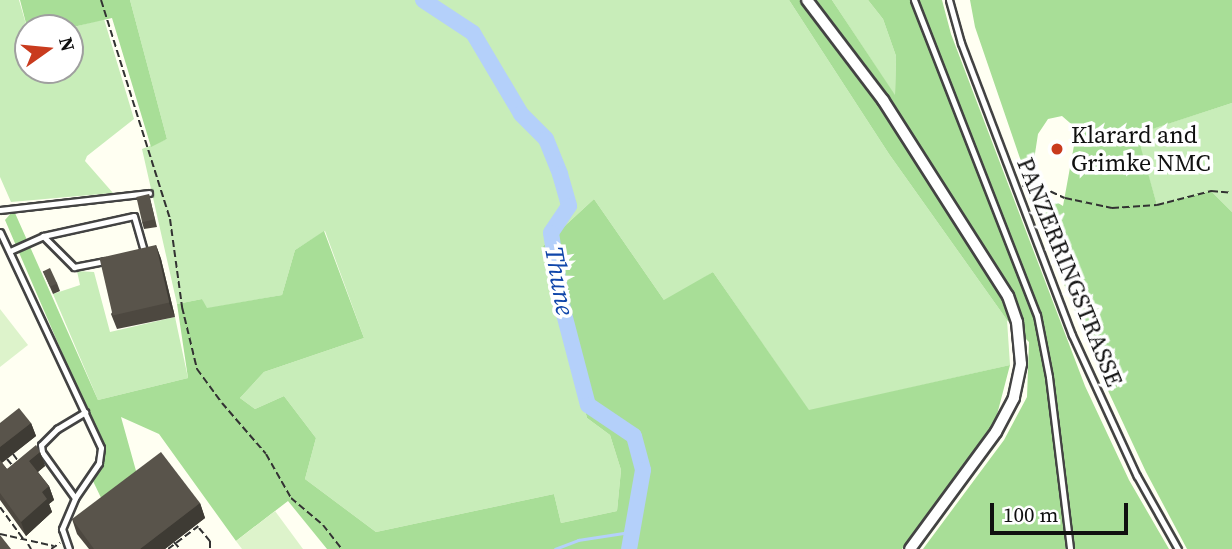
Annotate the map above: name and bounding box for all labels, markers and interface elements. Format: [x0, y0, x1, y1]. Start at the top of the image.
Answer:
north arrow [14, 14, 84, 84]
text: N [53, 34, 82, 54]
place label: Klarard and Grimke NMC [1071, 121, 1211, 177]
marker: Klarard and Grimke NMC [1049, 141, 1065, 157]
street label: PANZERRINGSTRASSE [1011, 153, 1129, 391]
water label: Thune [538, 244, 580, 318]
scale bar [994, 490, 1132, 534]
text: 100 m [1003, 500, 1058, 529]

